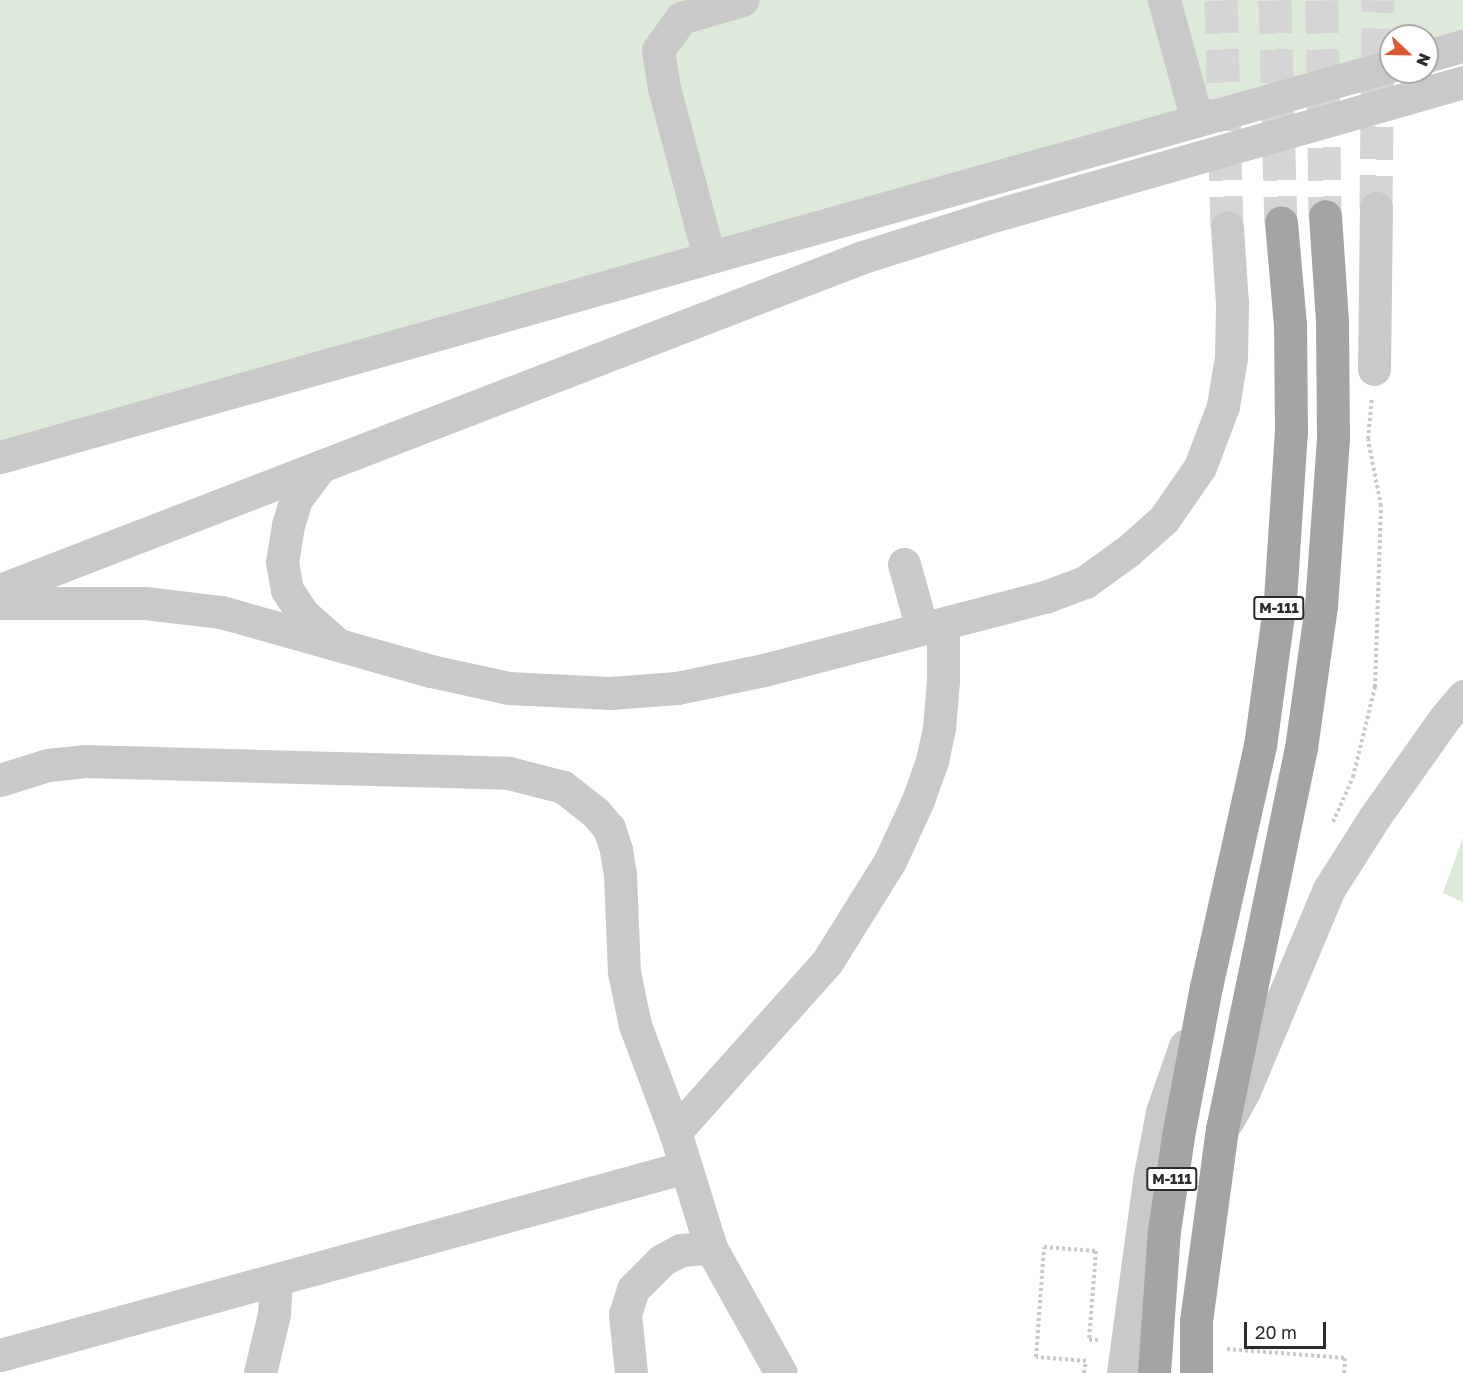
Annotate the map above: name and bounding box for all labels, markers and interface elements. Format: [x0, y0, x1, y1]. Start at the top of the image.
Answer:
north arrow [1379, 24, 1439, 84]
text: N [1412, 51, 1435, 69]
road number: M-111 [1252, 597, 1306, 619]
road number: M-111 [1145, 1168, 1199, 1190]
scale bar [1247, 1310, 1330, 1348]
text: 20 m [1255, 1321, 1297, 1343]

